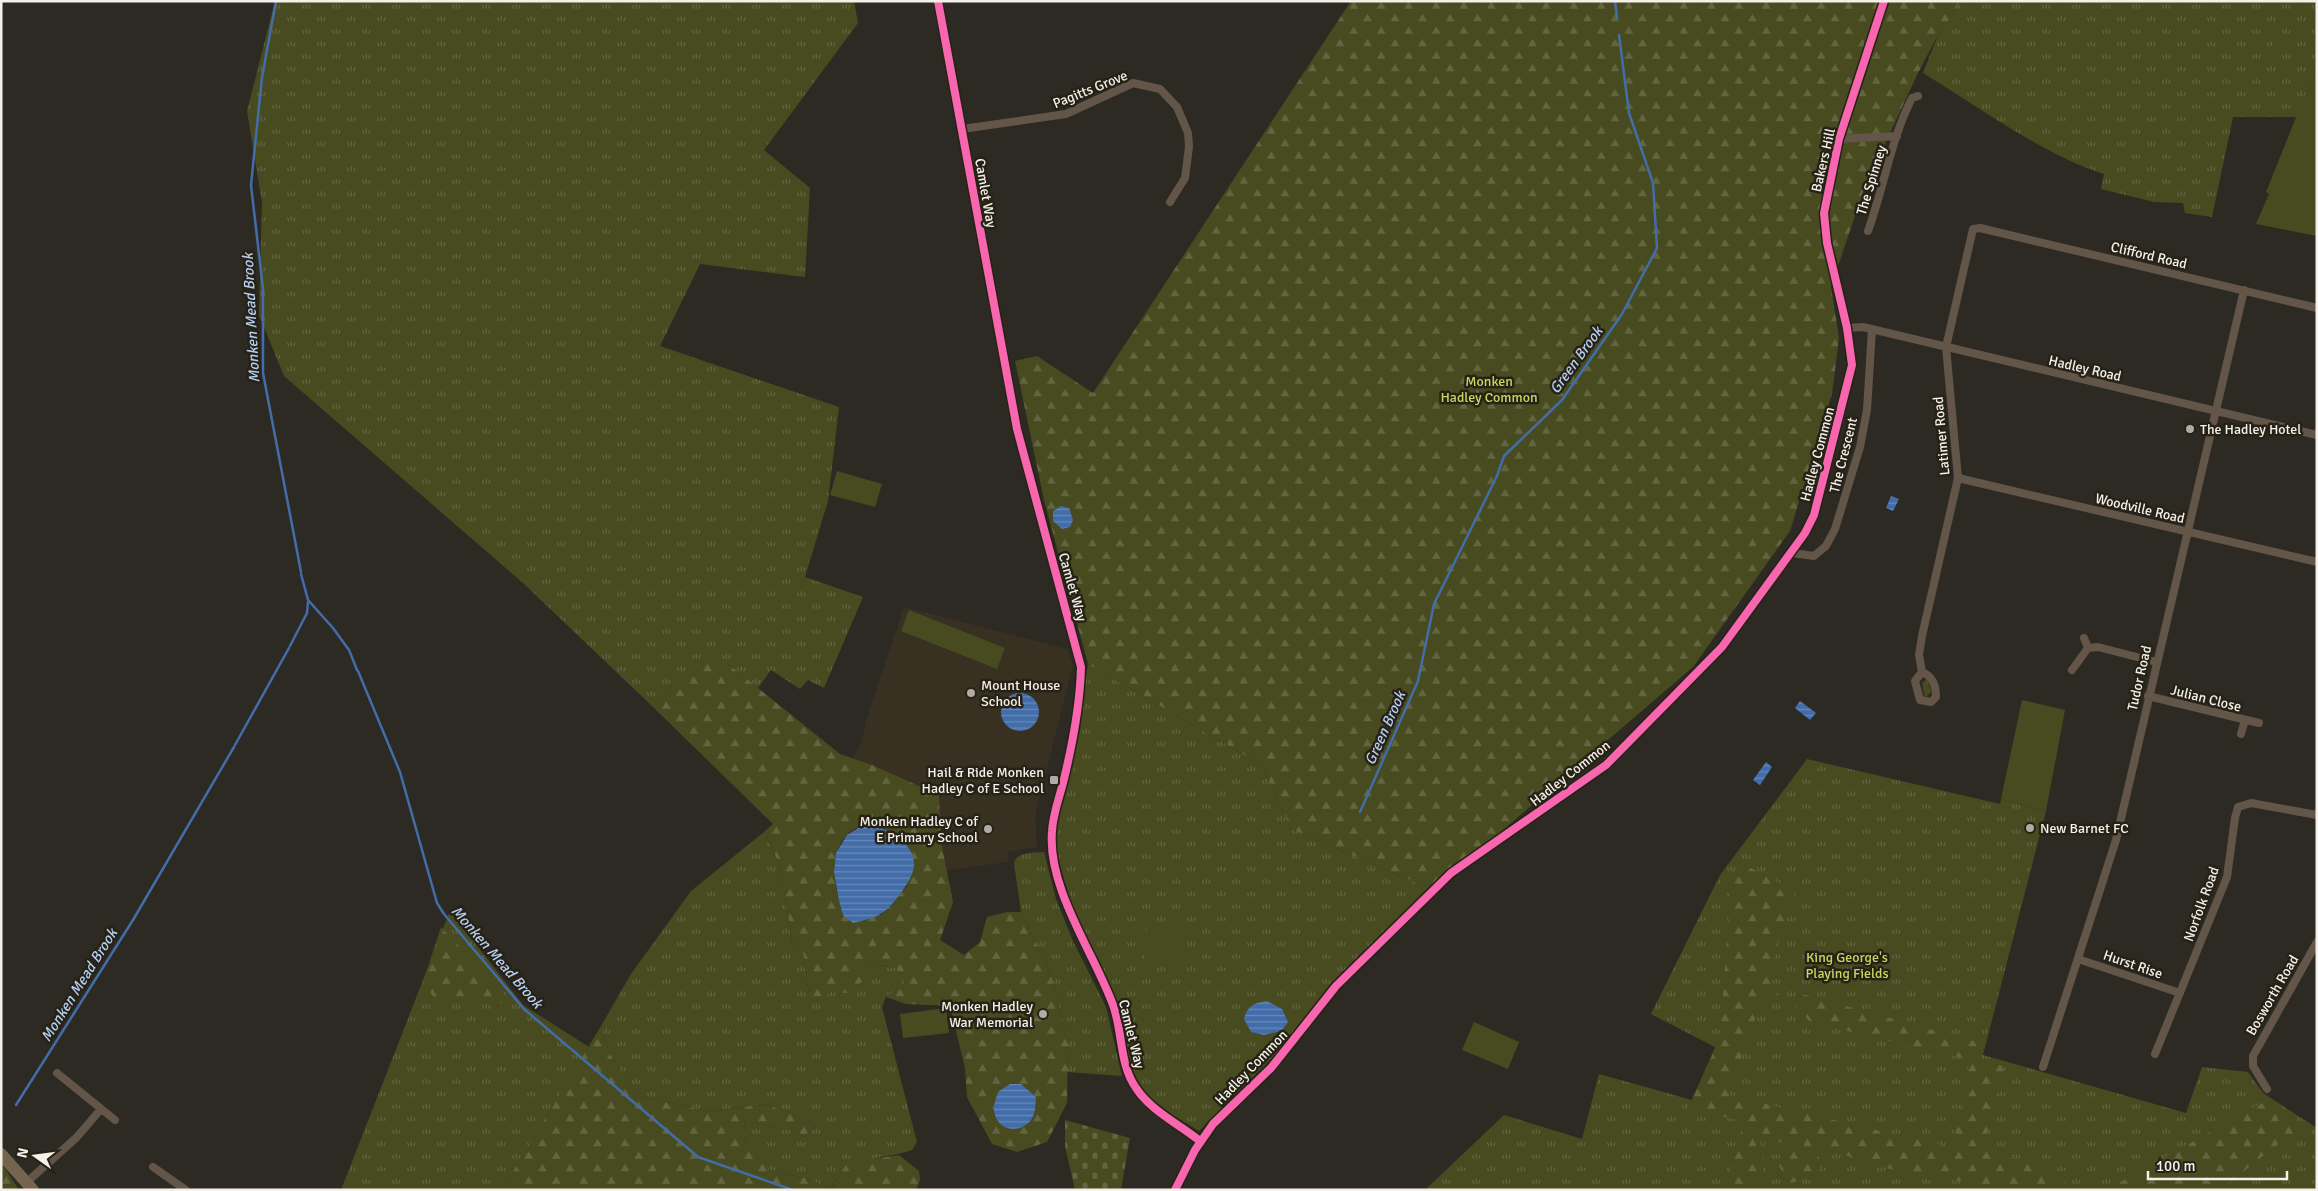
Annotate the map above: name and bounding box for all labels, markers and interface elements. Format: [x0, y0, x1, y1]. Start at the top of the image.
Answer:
street label: Pagitts Grove [1050, 67, 1130, 112]
street label: Bakers Hill [1808, 127, 1839, 194]
street label: The Spinney [1853, 143, 1890, 217]
street label: Camlet Way [971, 157, 1000, 230]
street label: Clifford Road [2109, 238, 2189, 273]
water label: Monken Mead Brook [239, 251, 263, 383]
water label: Green Brook [1546, 322, 1607, 397]
street label: Hadley Road [2047, 352, 2123, 385]
park label: Monken Hadley Common [1440, 373, 1538, 406]
street label: Latimer Road [1930, 396, 1953, 476]
street label: Hadley Common [1797, 405, 1838, 503]
street label: The Crescent [1826, 416, 1861, 495]
place label: The Hadley Hotel [2200, 421, 2301, 438]
marker: The Hadley Hotel [2184, 423, 2196, 435]
street label: Woodville Road [2093, 490, 2186, 527]
street label: Camlet Way [1055, 551, 1091, 624]
street label: Tudor Road [2124, 644, 2155, 712]
place label: Mount House School [981, 677, 1060, 710]
street label: Julian Close [2169, 681, 2243, 715]
marker: Mount House School [965, 687, 977, 699]
water label: Green Brook [1361, 687, 1410, 768]
street label: Hadley Common [1527, 737, 1614, 810]
place label: Hail & Ride Monken Hadley C of E School [922, 764, 1044, 797]
marker: Hail & Ride Monken Hadley C of E School [1048, 774, 1060, 786]
place label: Monken Hadley C of E Primary School [860, 813, 979, 846]
place label: New Barnet FC [2040, 820, 2129, 837]
marker: New Barnet FC [2024, 822, 2036, 834]
marker: Monken Hadley C of E Primary School [982, 823, 994, 835]
street label: Norfolk Road [2180, 864, 2223, 944]
water label: Monken Mead Brook [448, 902, 547, 1013]
water label: Monken Mead Brook [37, 924, 122, 1045]
street label: Hurst Rise [2101, 946, 2165, 983]
park label: King George's Playing Fields [1805, 949, 1889, 982]
street label: Bosworth Road [2243, 952, 2302, 1039]
place label: Monken Hadley War Memorial [941, 998, 1033, 1031]
street label: Camlet Way [1115, 998, 1148, 1071]
marker: Monken Hadley War Memorial [1037, 1008, 1049, 1020]
street label: Hadley Common [1211, 1026, 1291, 1108]
north arrow [10, 1131, 60, 1181]
text: N [13, 1146, 32, 1160]
scale bar [2148, 1148, 2287, 1180]
text: 100 m [2156, 1157, 2196, 1175]

